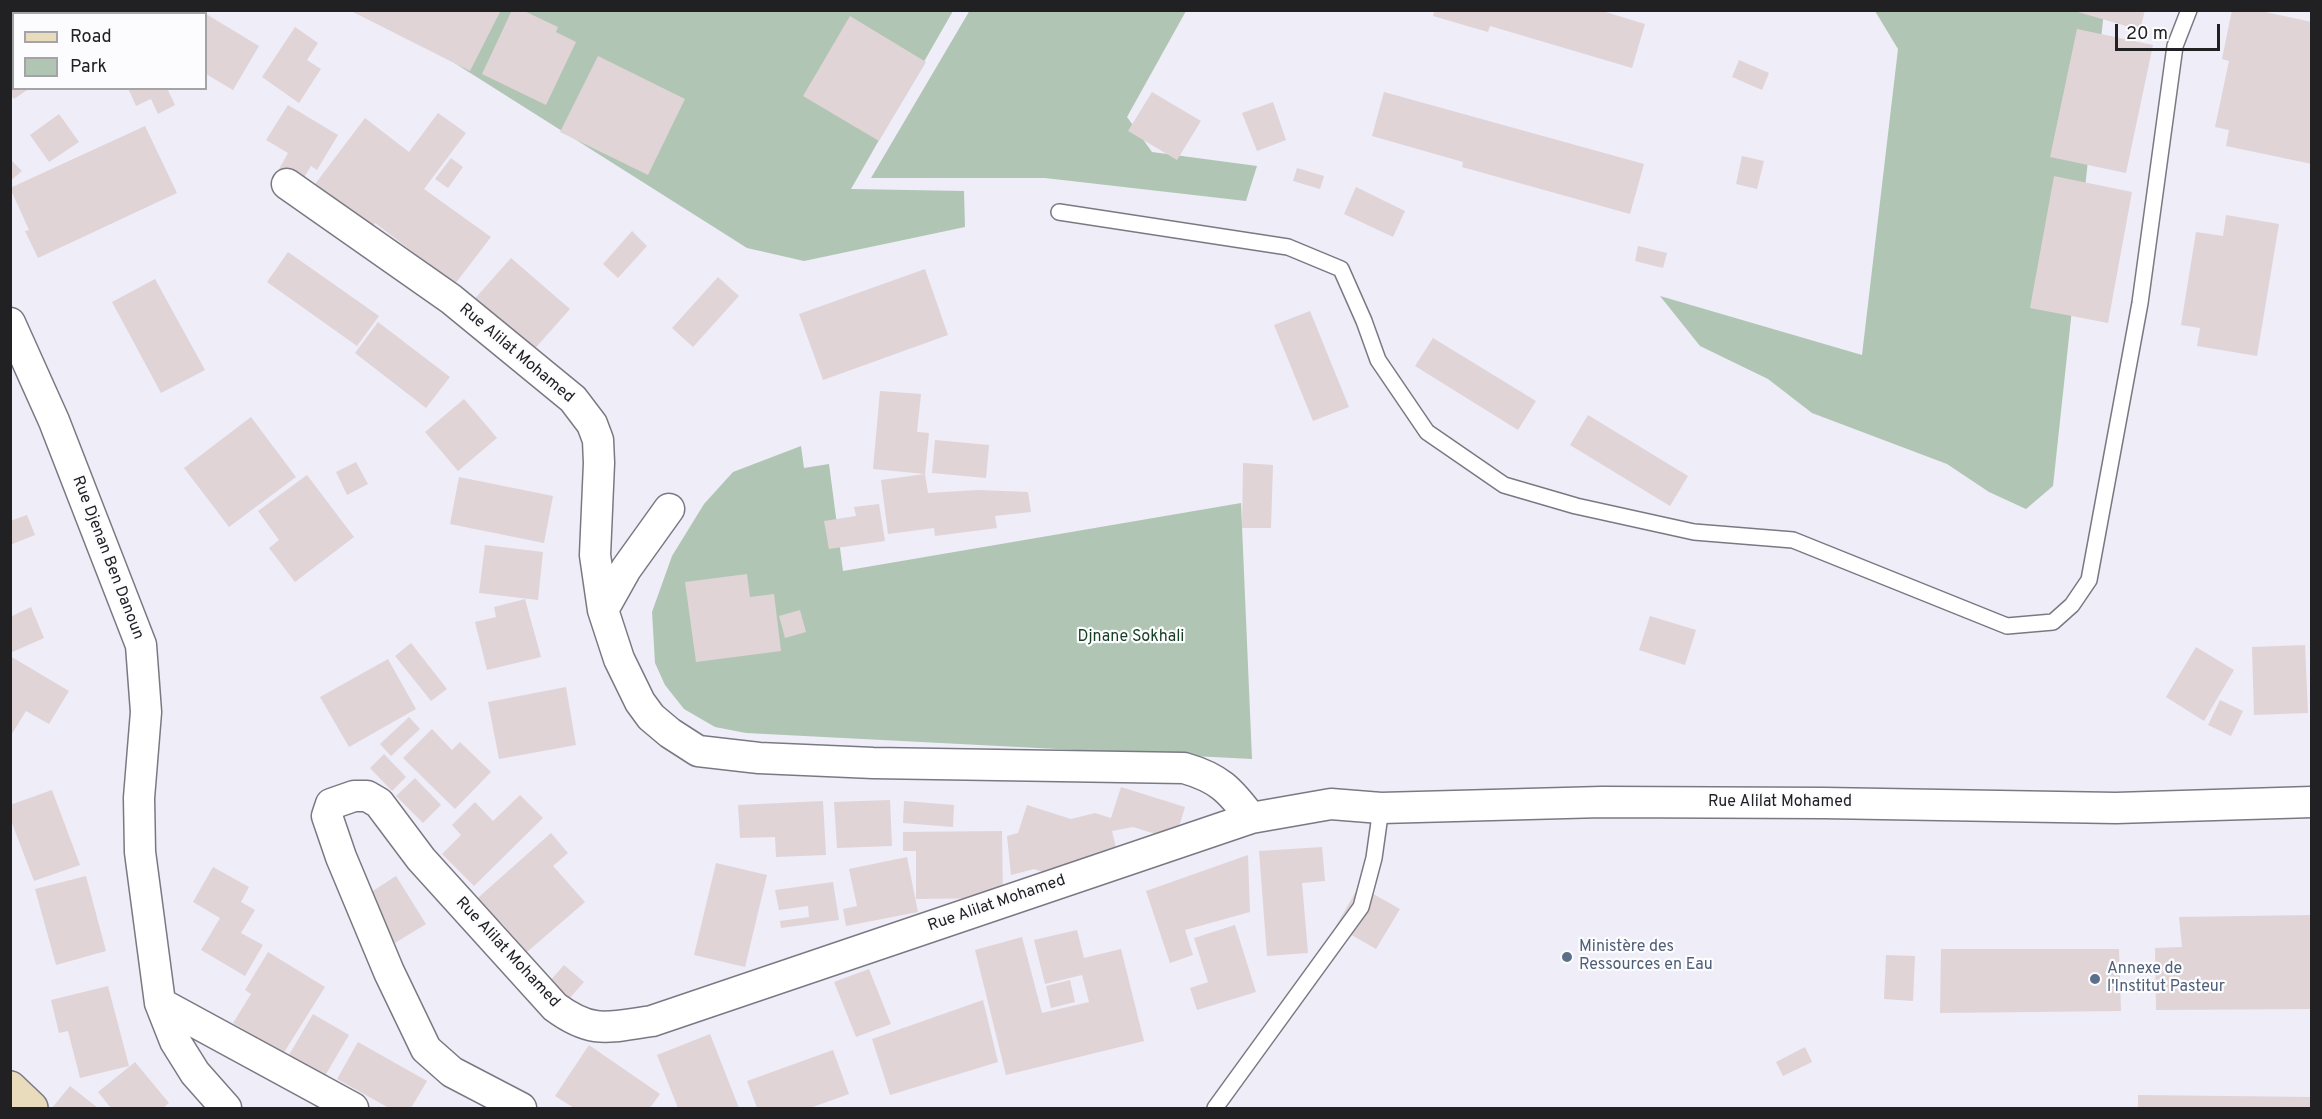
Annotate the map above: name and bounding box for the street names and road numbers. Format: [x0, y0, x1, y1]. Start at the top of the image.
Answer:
street label: Rue Alilat Mohamed [455, 300, 577, 408]
street label: Rue Djenan Ben Danoun [67, 474, 147, 642]
street label: Rue Alilat Mohamed [1708, 793, 1852, 813]
street label: Rue Alilat Mohamed [926, 871, 1068, 937]
street label: Rue Alilat Mohamed [451, 894, 563, 1012]

